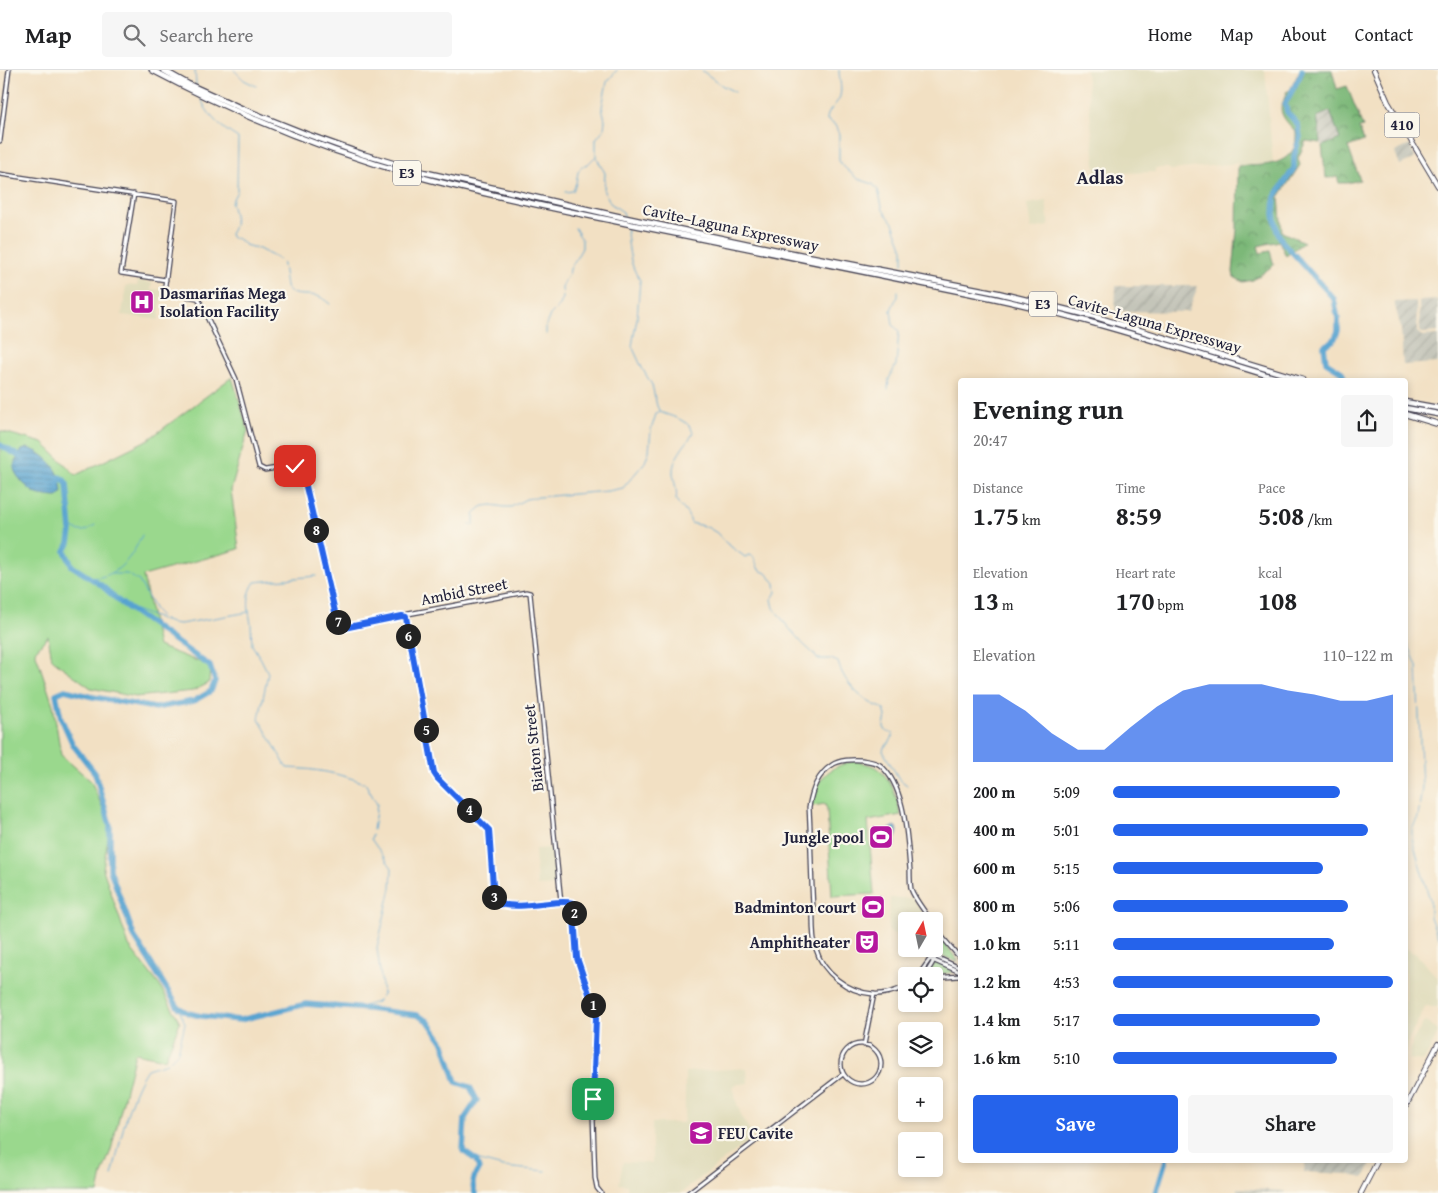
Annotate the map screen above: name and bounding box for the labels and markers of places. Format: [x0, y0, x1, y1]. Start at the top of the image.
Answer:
place label: Dasmariñas Mega Isolation Facility [160, 281, 287, 323]
hospital icon: Dasmariñas Mega Isolation Facility [129, 289, 155, 315]
pin [274, 445, 316, 487]
pin: 8 [304, 518, 328, 542]
pin: 7 [326, 610, 350, 634]
pin: 6 [396, 624, 420, 648]
pin: 5 [414, 718, 438, 742]
pin: 4 [456, 798, 482, 822]
sports icon: Jungle pool [868, 824, 894, 850]
place label: Jungle pool [781, 825, 864, 849]
pin: 3 [482, 884, 506, 910]
sports icon: Badminton court [860, 894, 886, 920]
place label: Badminton court [735, 895, 856, 919]
pin: 2 [562, 900, 586, 926]
theatre icon: Amphitheater [854, 929, 880, 955]
place label: Amphitheater [750, 930, 851, 954]
pin: 1 [580, 992, 606, 1018]
pin [572, 1078, 614, 1120]
school or university icon: FEU Cavite [688, 1120, 714, 1146]
place label: FEU Cavite [718, 1121, 793, 1145]

